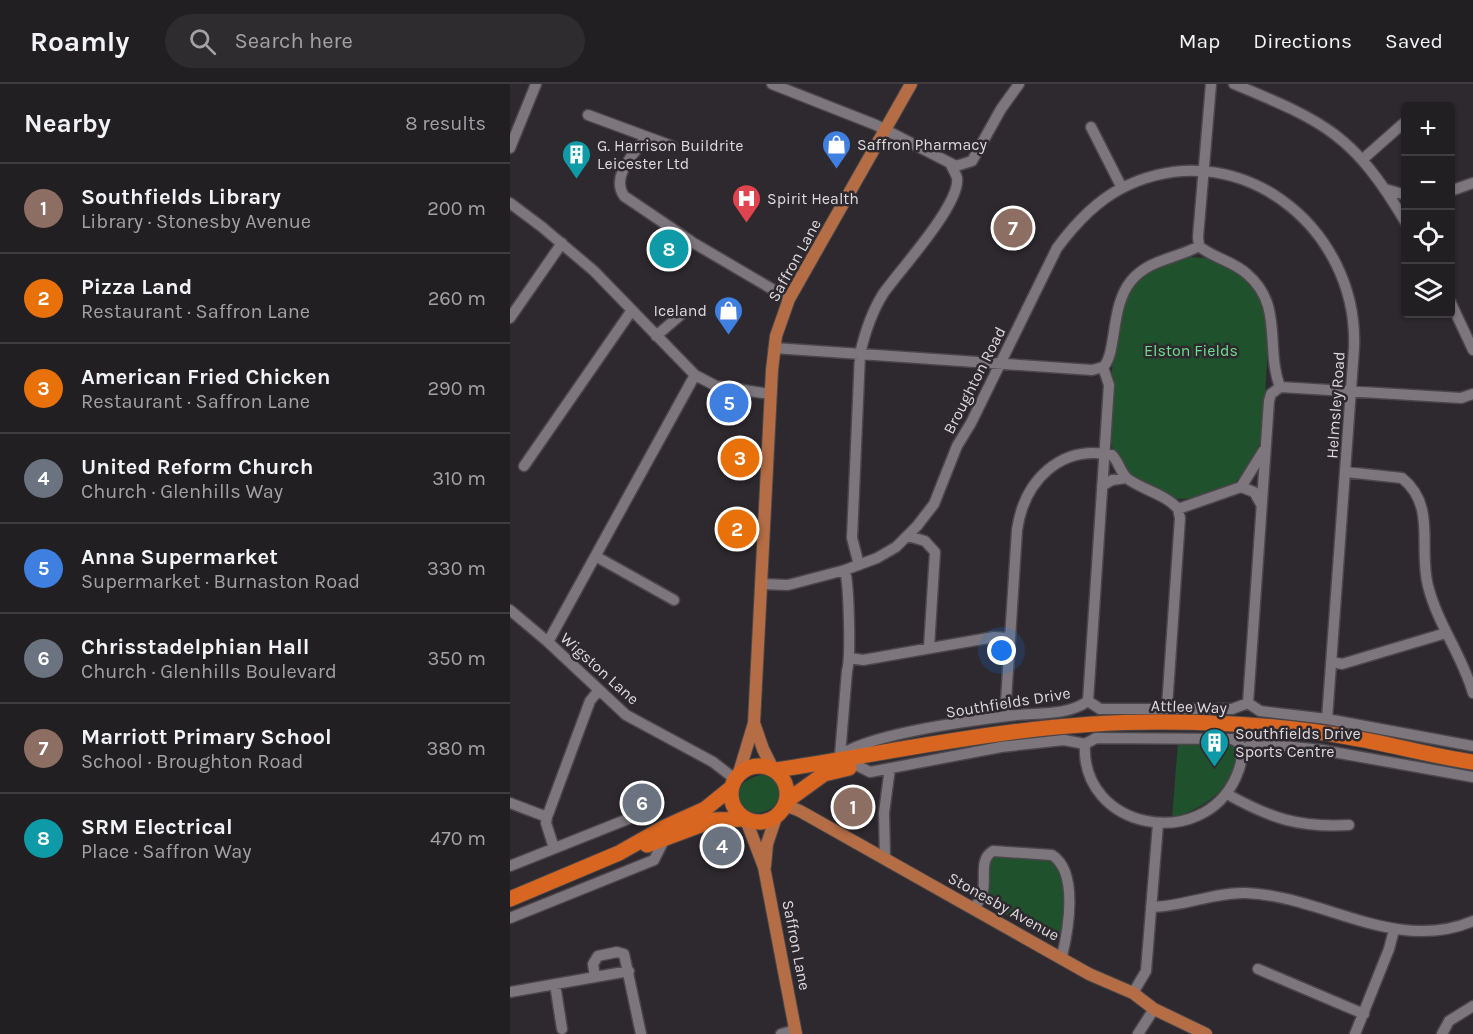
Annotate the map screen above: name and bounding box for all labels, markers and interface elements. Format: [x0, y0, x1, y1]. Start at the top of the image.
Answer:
search box [165, 14, 585, 68]
text: Roamly [30, 25, 129, 58]
icon: search [186, 25, 219, 58]
text: Search here [234, 28, 353, 54]
text: Map [1179, 29, 1220, 53]
text: Directions [1253, 29, 1352, 53]
text: Saved [1385, 29, 1443, 53]
map controls [1401, 102, 1455, 318]
button: + [1401, 102, 1455, 156]
text: Nearby [24, 108, 111, 139]
text: 8 results [405, 112, 486, 135]
shop icon: Saffron Pharmacy [820, 128, 852, 170]
place label: Saffron Pharmacy [857, 135, 988, 154]
place label: G. Harrison Buildrite Leicester Ltd [597, 136, 744, 173]
building icon: G. Harrison Buildrite Leicester Ltd [560, 138, 592, 180]
button: − [1401, 156, 1455, 210]
hospital icon: Spirit Health [730, 182, 762, 224]
text: Southfields Library [81, 184, 281, 210]
place label: Spirit Health [767, 189, 859, 208]
text: 1 [40, 197, 47, 220]
text: 200 m [427, 197, 486, 220]
pin: 7 [994, 206, 1032, 250]
text: Library · Stonesby Avenue [81, 210, 311, 233]
button: locate [1401, 210, 1455, 264]
street label: Saffron Lane [764, 216, 825, 305]
pin: 8 [650, 226, 688, 272]
button: layers [1401, 264, 1455, 318]
text: Pizza Land [81, 274, 192, 300]
text: 2 [37, 287, 50, 310]
text: 260 m [428, 287, 486, 310]
shop icon: Iceland [712, 294, 744, 336]
text: Restaurant · Saffron Lane [81, 300, 310, 323]
place label: Iceland [654, 301, 707, 320]
street label: Broughton Road [939, 323, 1010, 437]
park label: Elston Fields [1144, 341, 1238, 360]
street label: Helmsley Road [1322, 351, 1349, 459]
text: American Fried Chicken [81, 364, 330, 390]
text: 3 [37, 377, 50, 400]
text: 290 m [427, 377, 486, 400]
pin: 5 [710, 380, 748, 426]
text: Restaurant · Saffron Lane [81, 390, 310, 413]
pin: 3 [720, 436, 760, 481]
text: United Reform Church [81, 454, 313, 480]
text: 4 [38, 467, 49, 490]
text: 310 m [432, 467, 486, 490]
text: Church · Glenhills Way [81, 480, 283, 503]
pin: 2 [718, 506, 756, 552]
text: Anna Supermarket [81, 544, 278, 570]
text: 5 [38, 557, 49, 580]
text: 330 m [427, 557, 486, 580]
text: Supermarket · Burnaston Road [81, 570, 360, 593]
street label: Wigston Lane [557, 628, 643, 709]
text: Chrisstadelphian Hall [81, 634, 309, 660]
your location [987, 636, 1016, 665]
text: 6 [37, 647, 50, 670]
text: 350 m [428, 647, 486, 670]
text: Church · Glenhills Boulevard [81, 660, 337, 683]
street label: Southfields Drive [944, 683, 1072, 722]
street label: Attlee Way [1151, 696, 1228, 717]
text: Marriott Primary School [81, 724, 332, 750]
place label: Southfields Drive Sports Centre [1235, 724, 1361, 761]
building icon: Southfields Drive Sports Centre [1198, 726, 1230, 768]
text: 7 [39, 737, 48, 760]
text: 380 m [427, 737, 486, 760]
text: School · Broughton Road [81, 750, 303, 773]
pin: 6 [622, 780, 662, 826]
pin: 1 [834, 784, 872, 830]
text: SRM Electrical [81, 814, 233, 840]
pin: 4 [702, 824, 742, 868]
text: 8 [37, 827, 50, 850]
text: 470 m [430, 827, 486, 850]
text: Place · Saffron Way [81, 840, 252, 863]
street label: Stonesby Avenue [945, 868, 1063, 945]
street label: Saffron Lane [778, 898, 815, 992]

